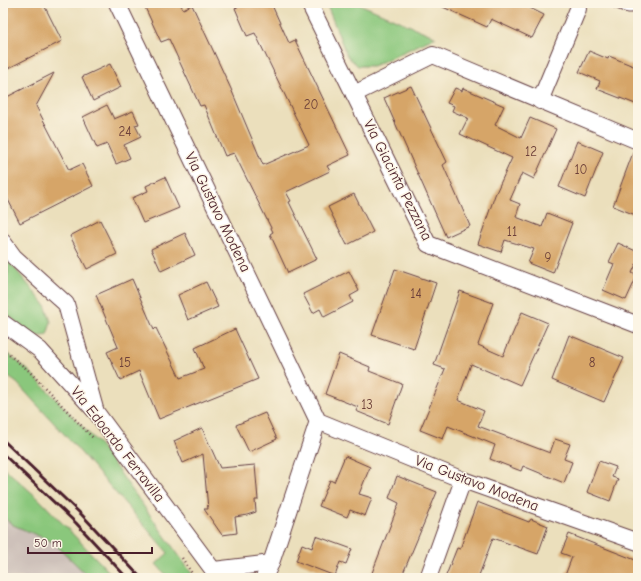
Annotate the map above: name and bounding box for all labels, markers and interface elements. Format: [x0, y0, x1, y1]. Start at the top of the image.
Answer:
house number: 20 [304, 97, 318, 112]
street label: Via Giacinta Pezzana [360, 117, 436, 243]
house number: 24 [118, 124, 132, 139]
house number: 12 [525, 144, 537, 159]
street label: Via Gustavo Modena [181, 149, 255, 275]
house number: 10 [574, 162, 588, 177]
house number: 11 [507, 224, 517, 239]
house number: 9 [545, 250, 552, 265]
house number: 14 [410, 286, 422, 301]
house number: 15 [119, 355, 131, 370]
house number: 8 [589, 355, 596, 370]
street label: Via Edoardo Ferravilla [67, 383, 169, 505]
house number: 13 [361, 397, 373, 412]
street label: Via Gustavo Modena [412, 451, 542, 515]
scale bar [28, 529, 152, 555]
text: 50 m [34, 536, 62, 550]

